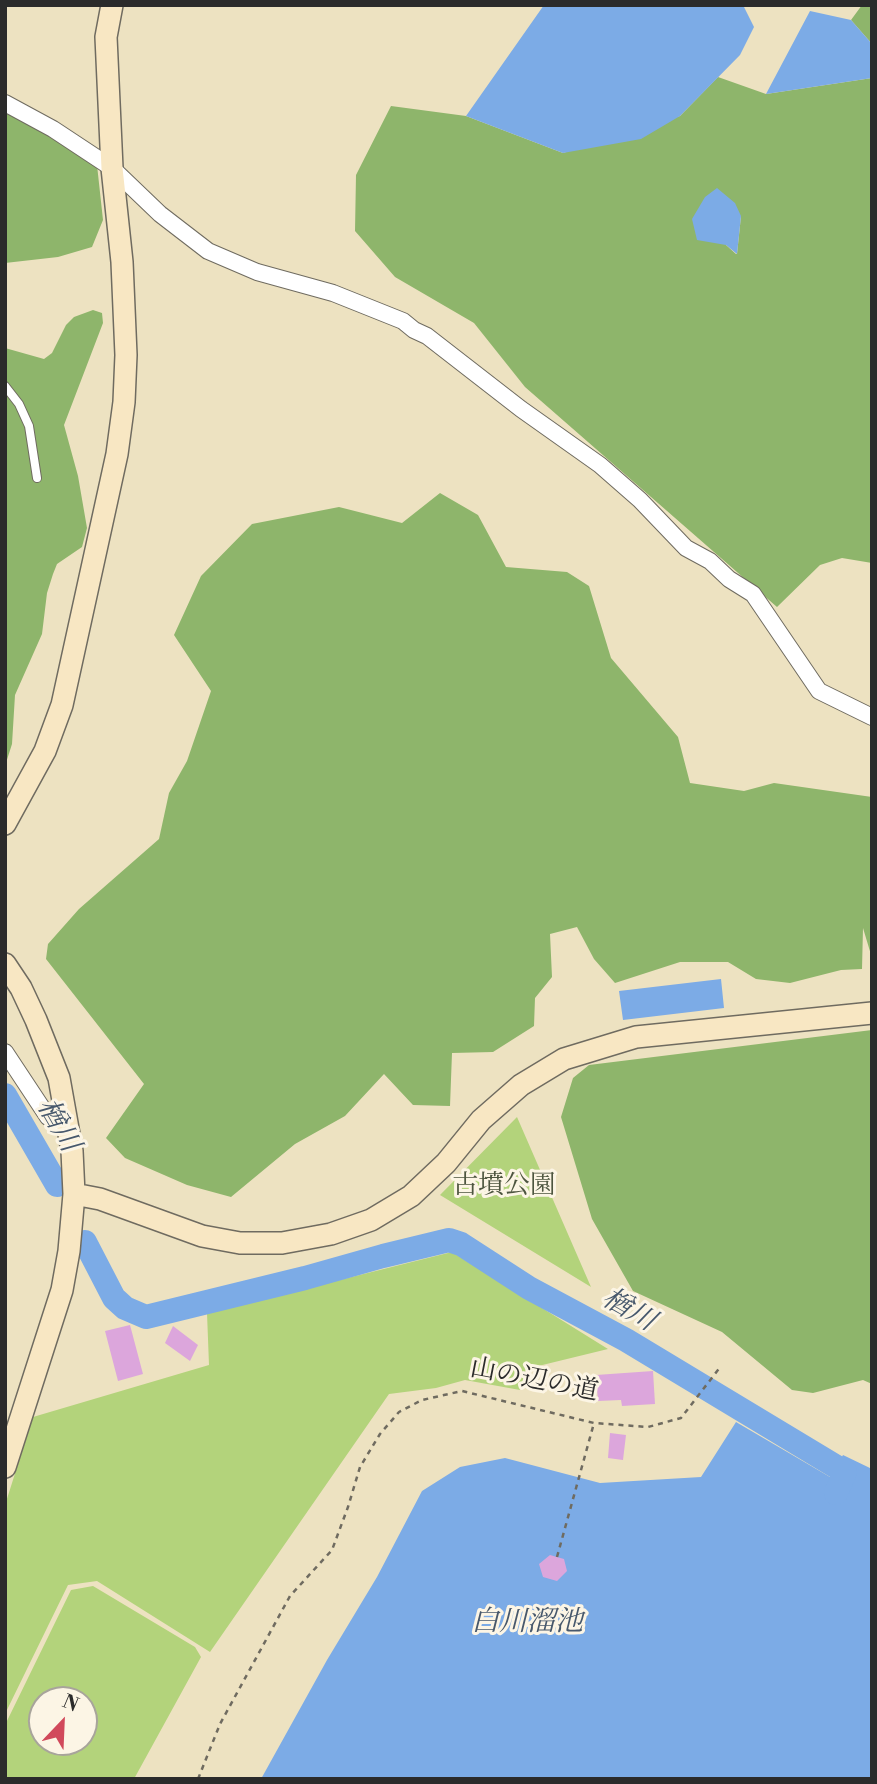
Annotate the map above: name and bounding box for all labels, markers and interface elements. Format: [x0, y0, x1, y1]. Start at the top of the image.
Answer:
water label: 楢川 [28, 1093, 86, 1159]
park label: 古墳公園 [452, 1171, 556, 1203]
water label: 楢川 [595, 1282, 661, 1340]
street label: 山の辺の道 [467, 1353, 601, 1409]
water label: 白川溜池 [471, 1606, 583, 1640]
north arrow [28, 1686, 98, 1756]
text: N [59, 1690, 82, 1717]

